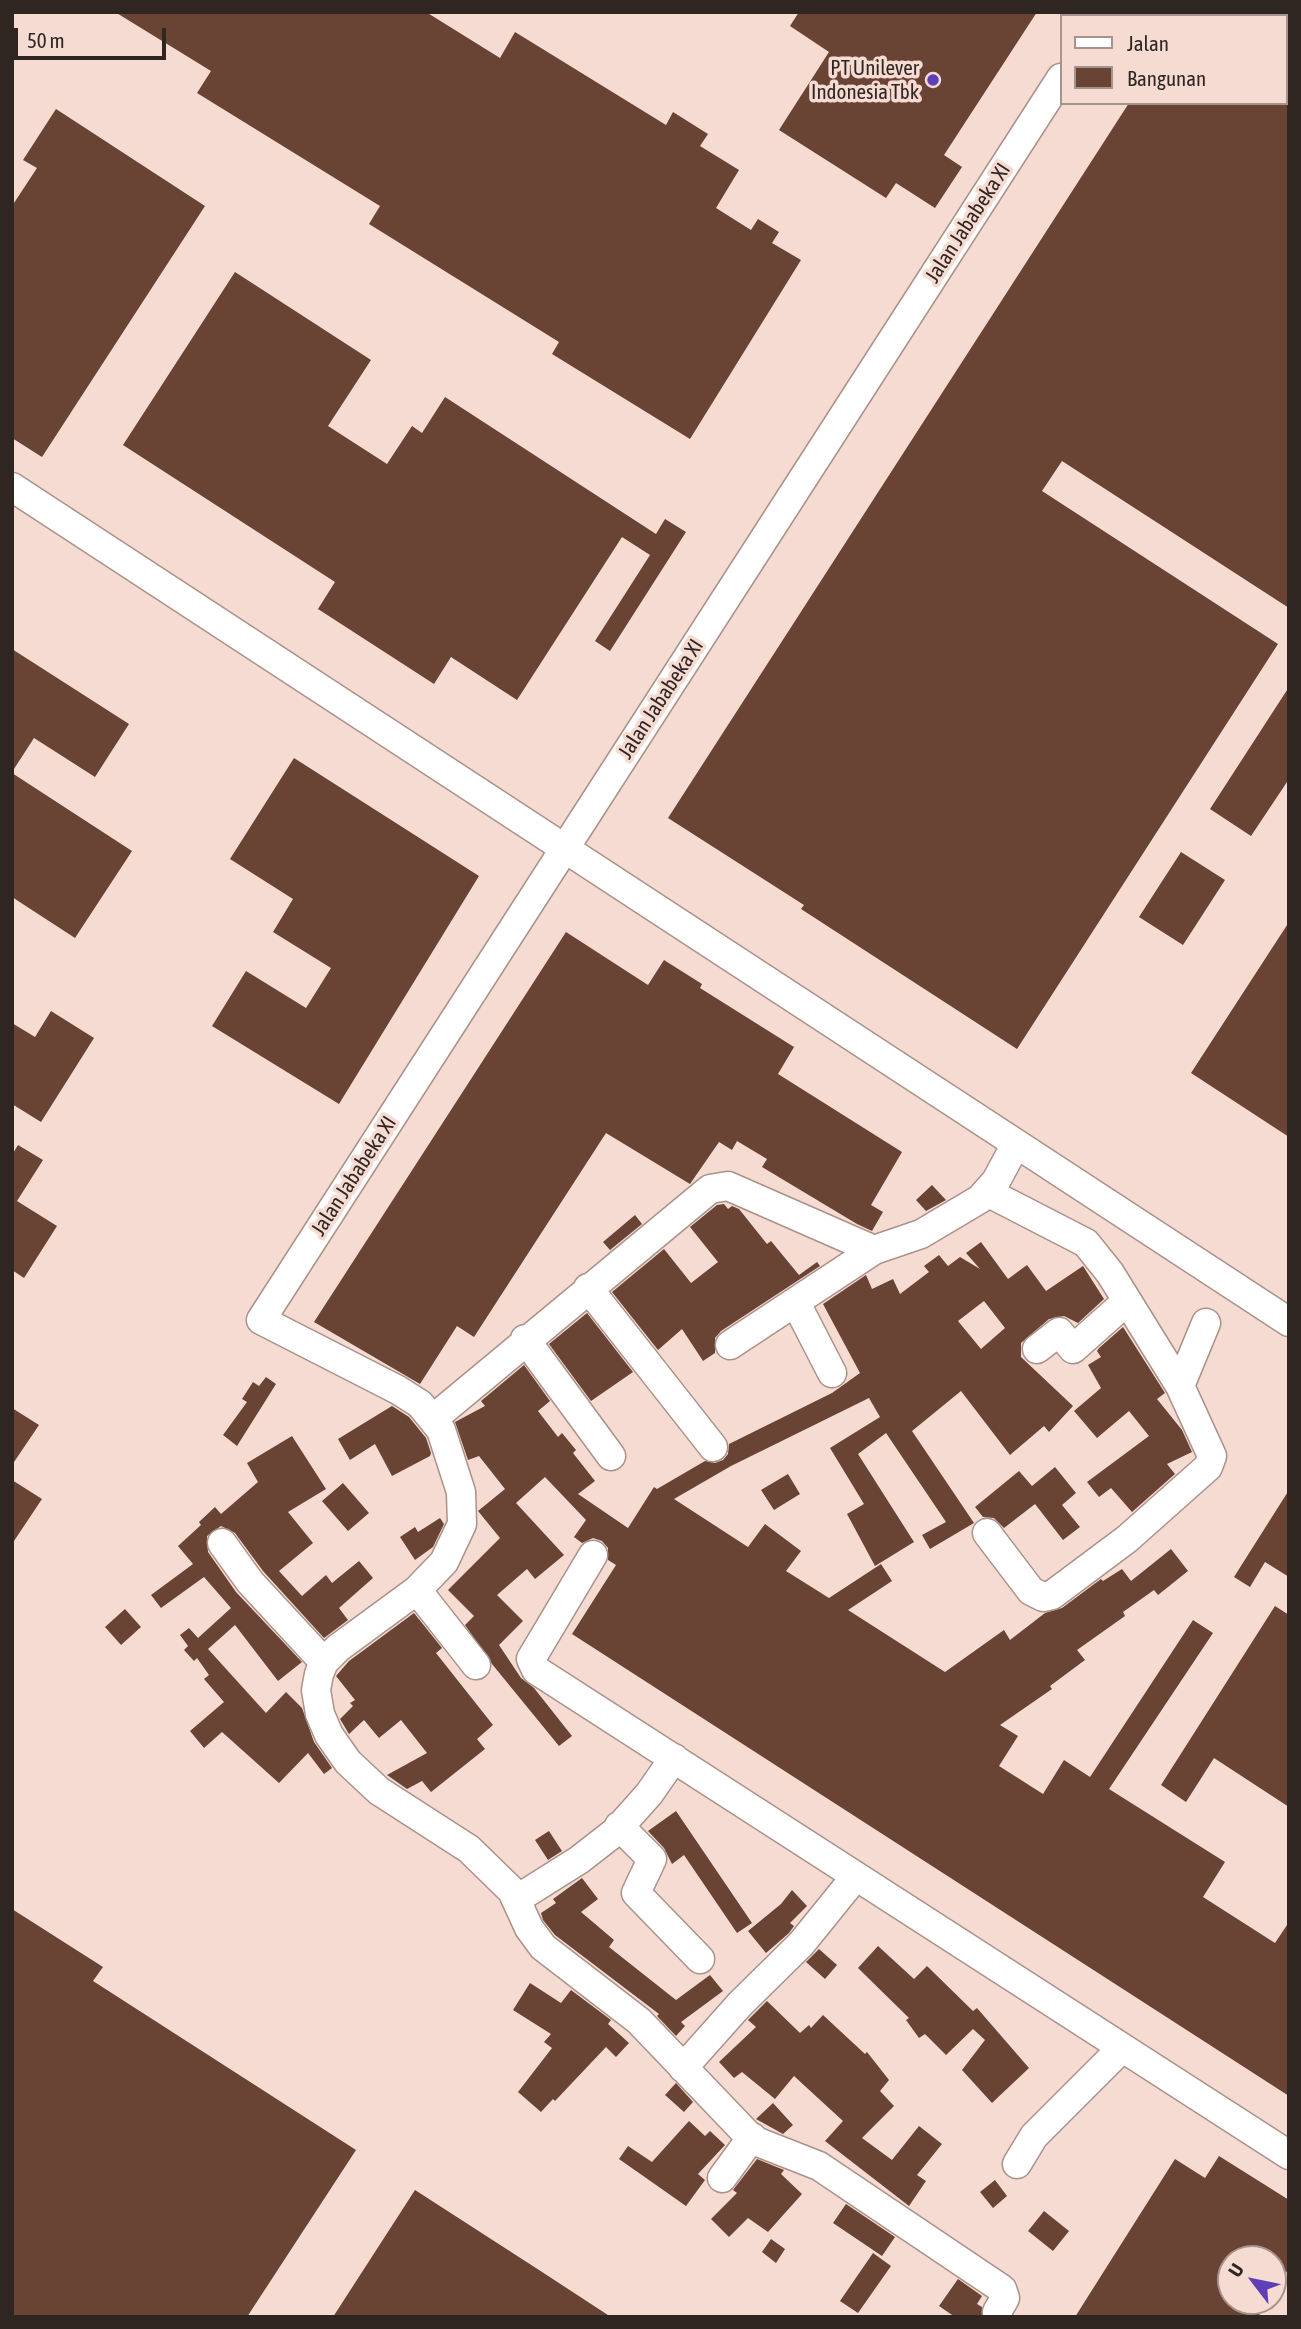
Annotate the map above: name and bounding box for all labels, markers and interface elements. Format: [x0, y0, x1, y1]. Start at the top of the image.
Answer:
scale bar [18, 14, 170, 58]
legend [1060, 14, 1287, 105]
text: 50 m [27, 28, 65, 52]
text: Jalan [1127, 31, 1169, 55]
place label: PT Unilever Indonesia Tbk [811, 55, 919, 105]
text: Bangunan [1127, 66, 1206, 90]
marker: PT Unilever Indonesia Tbk [925, 72, 941, 88]
street label: Jalan Jababeka XI [920, 159, 1016, 287]
street label: Jalan Jababeka XI [613, 635, 709, 763]
street label: Jalan Jababeka XI [306, 1112, 402, 1240]
north arrow [1217, 2245, 1287, 2315]
text: U [1224, 2259, 1248, 2281]

